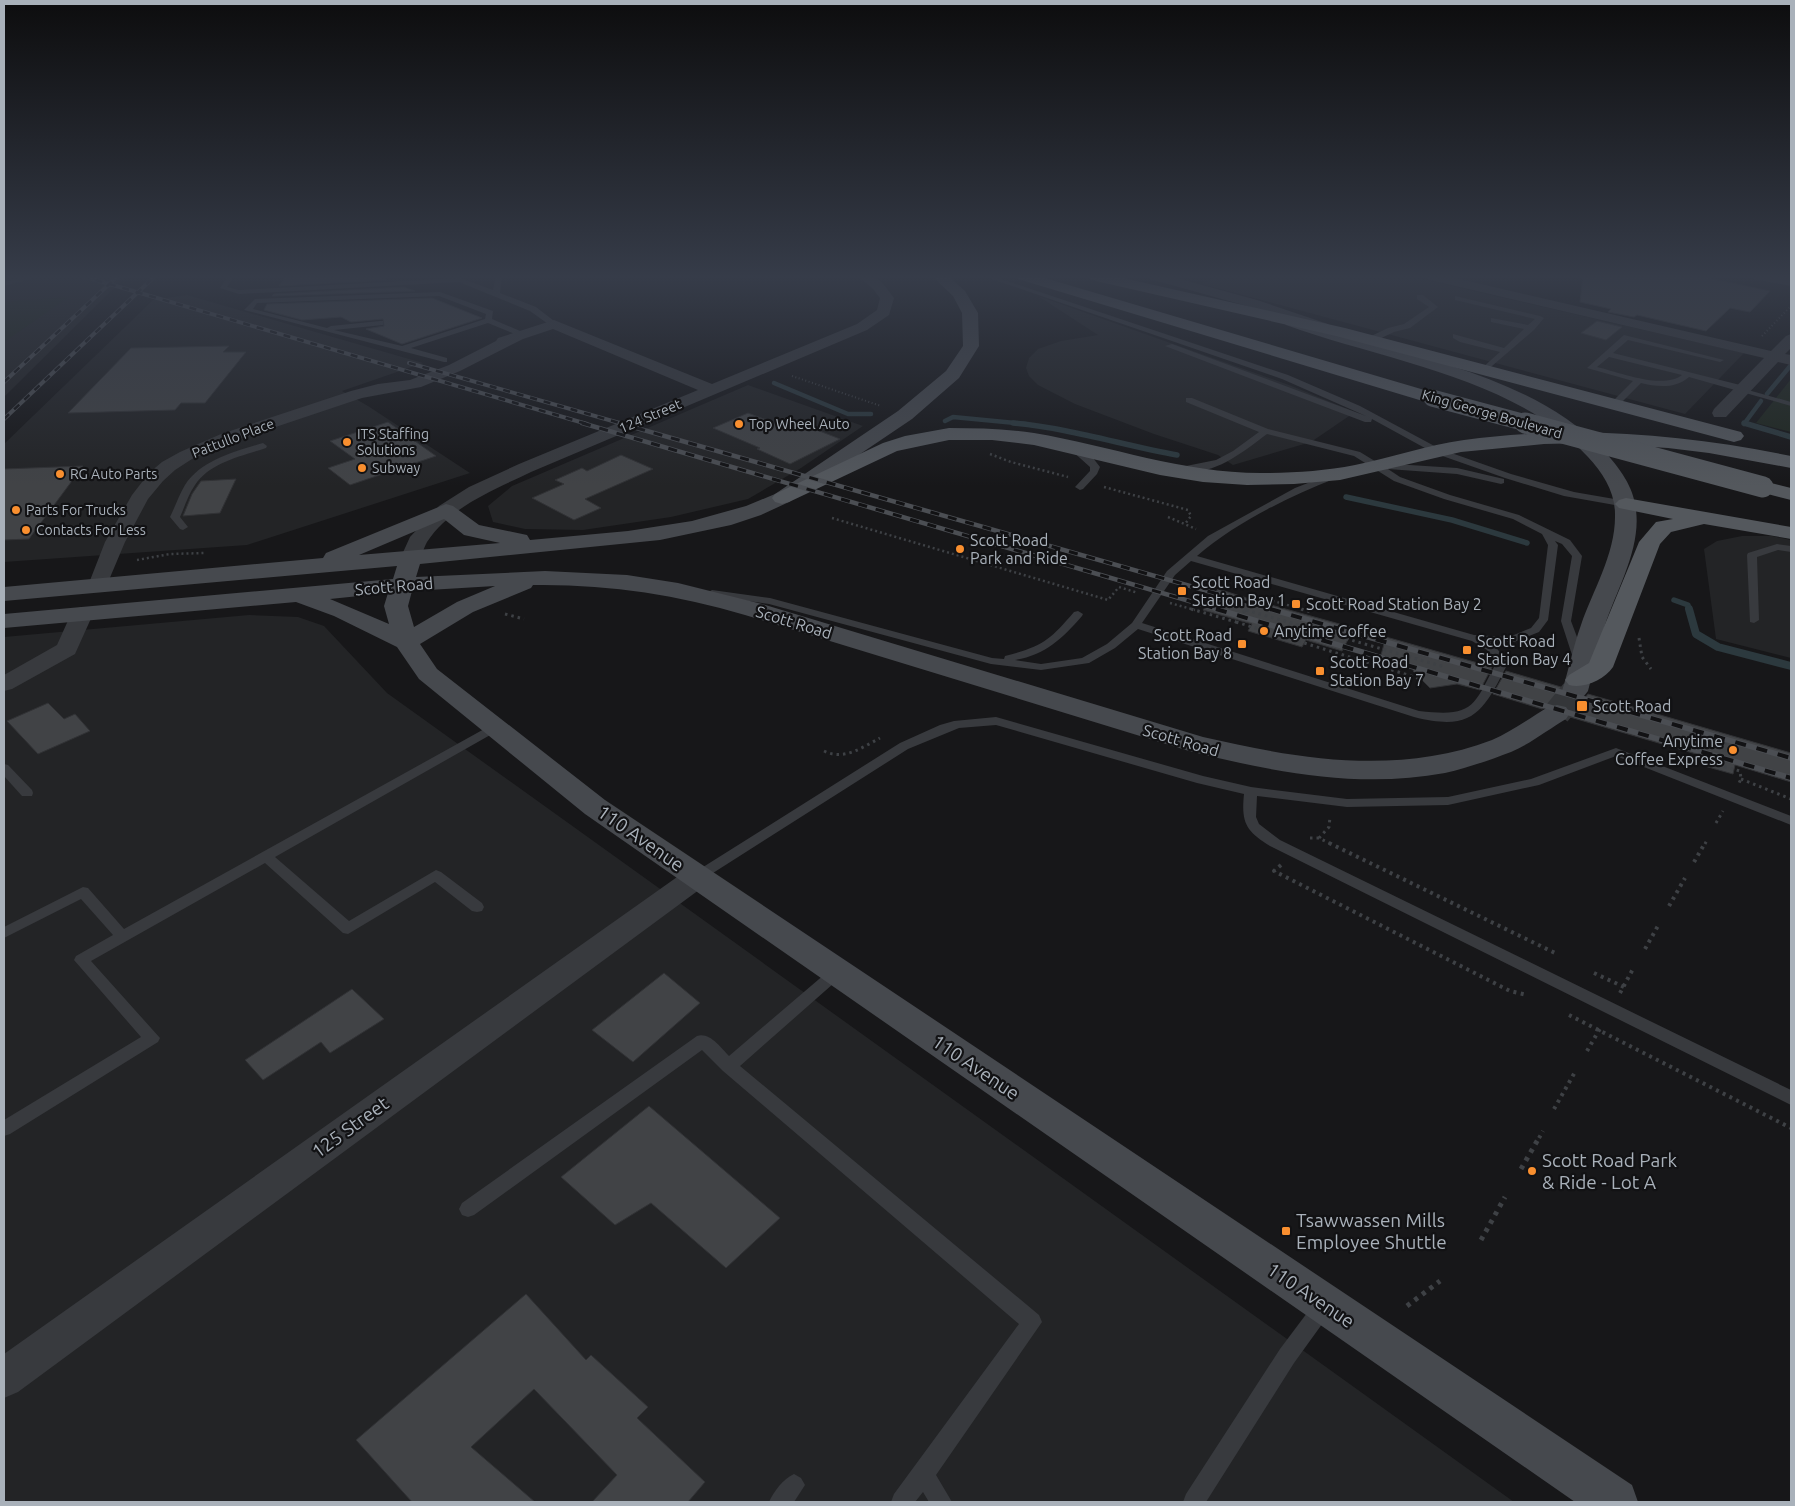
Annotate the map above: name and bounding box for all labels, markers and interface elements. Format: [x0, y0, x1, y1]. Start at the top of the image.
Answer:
street label: King George Boulevard [1420, 386, 1564, 442]
street label: 124 Street [617, 396, 684, 436]
street label: Pattullo Place [190, 415, 276, 461]
place label: Top Wheel Auto [749, 416, 850, 432]
marker: Top Wheel Auto [733, 418, 745, 430]
place label: ITS Staffing Solutions [357, 426, 429, 458]
marker: ITS Staffing Solutions [341, 436, 353, 448]
place label: Subway [372, 460, 421, 476]
marker: Subway [356, 462, 368, 474]
place label: RG Auto Parts [70, 466, 157, 482]
marker: RG Auto Parts [54, 468, 66, 480]
place label: Parts For Trucks [26, 502, 126, 518]
marker: Parts For Trucks [10, 504, 22, 516]
place label: Contacts For Less [36, 522, 146, 538]
marker: Contacts For Less [20, 524, 32, 536]
place label: Scott Road Park and Ride [970, 531, 1068, 567]
marker: Scott Road Park and Ride [954, 543, 966, 555]
place label: Scott Road Station Bay 1 [1192, 573, 1286, 609]
street label: Scott Road [354, 574, 434, 598]
marker: Scott Road Station Bay 1 [1176, 585, 1188, 597]
place label: Scott Road Station Bay 2 [1306, 595, 1482, 613]
marker: Scott Road Station Bay 2 [1290, 598, 1302, 610]
street label: Scott Road [754, 602, 834, 642]
place label: Anytime Coffee [1274, 622, 1387, 640]
marker: Anytime Coffee [1258, 625, 1270, 637]
place label: Scott Road Station Bay 8 [1138, 626, 1232, 662]
place label: Scott Road Station Bay 4 [1477, 632, 1571, 668]
marker: Scott Road Station Bay 8 [1236, 638, 1248, 650]
marker: Scott Road Station Bay 4 [1461, 644, 1473, 656]
place label: Scott Road Station Bay 7 [1330, 653, 1424, 689]
marker: Scott Road Station Bay 7 [1314, 665, 1326, 677]
place label: Scott Road [1593, 697, 1671, 715]
marker: Scott Road [1575, 699, 1589, 713]
street label: Scott Road [1141, 721, 1221, 759]
place label: Anytime Coffee Express [1615, 732, 1723, 768]
marker: Anytime Coffee Express [1727, 744, 1739, 756]
street label: 110 Avenue [594, 800, 688, 876]
street label: 110 Avenue [928, 1030, 1024, 1104]
street label: 125 Street [307, 1091, 393, 1162]
place label: Scott Road Park & Ride - Lot A [1542, 1149, 1677, 1193]
marker: Scott Road Park & Ride - Lot A [1526, 1165, 1538, 1177]
place label: Tsawwassen Mills Employee Shuttle [1296, 1209, 1447, 1253]
marker: Tsawwassen Mills Employee Shuttle [1280, 1225, 1292, 1237]
street label: 110 Avenue [1263, 1258, 1359, 1332]

